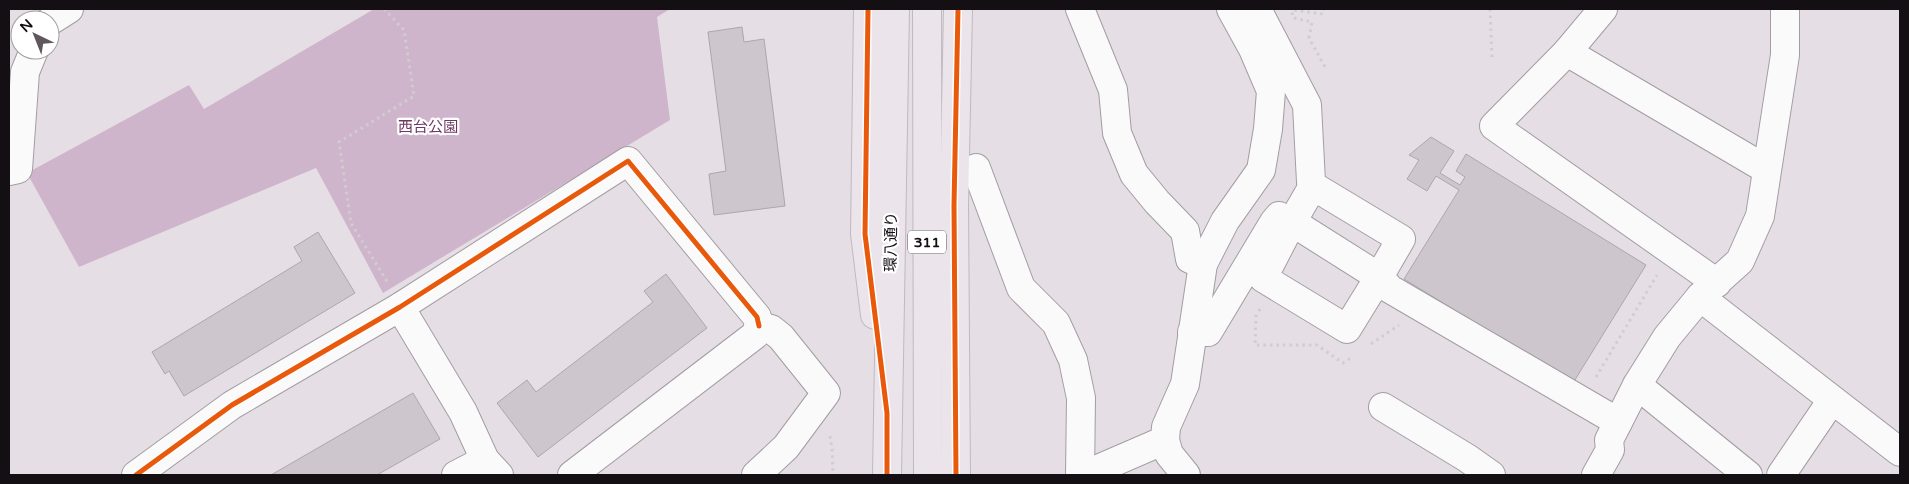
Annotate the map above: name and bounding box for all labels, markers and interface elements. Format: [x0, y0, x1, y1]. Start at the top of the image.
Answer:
north arrow [10, 10, 60, 60]
text: N [17, 16, 36, 36]
park label: 西台公園 [398, 118, 458, 136]
street label: 環八通り [881, 212, 901, 272]
road number: 311 [908, 230, 946, 253]

